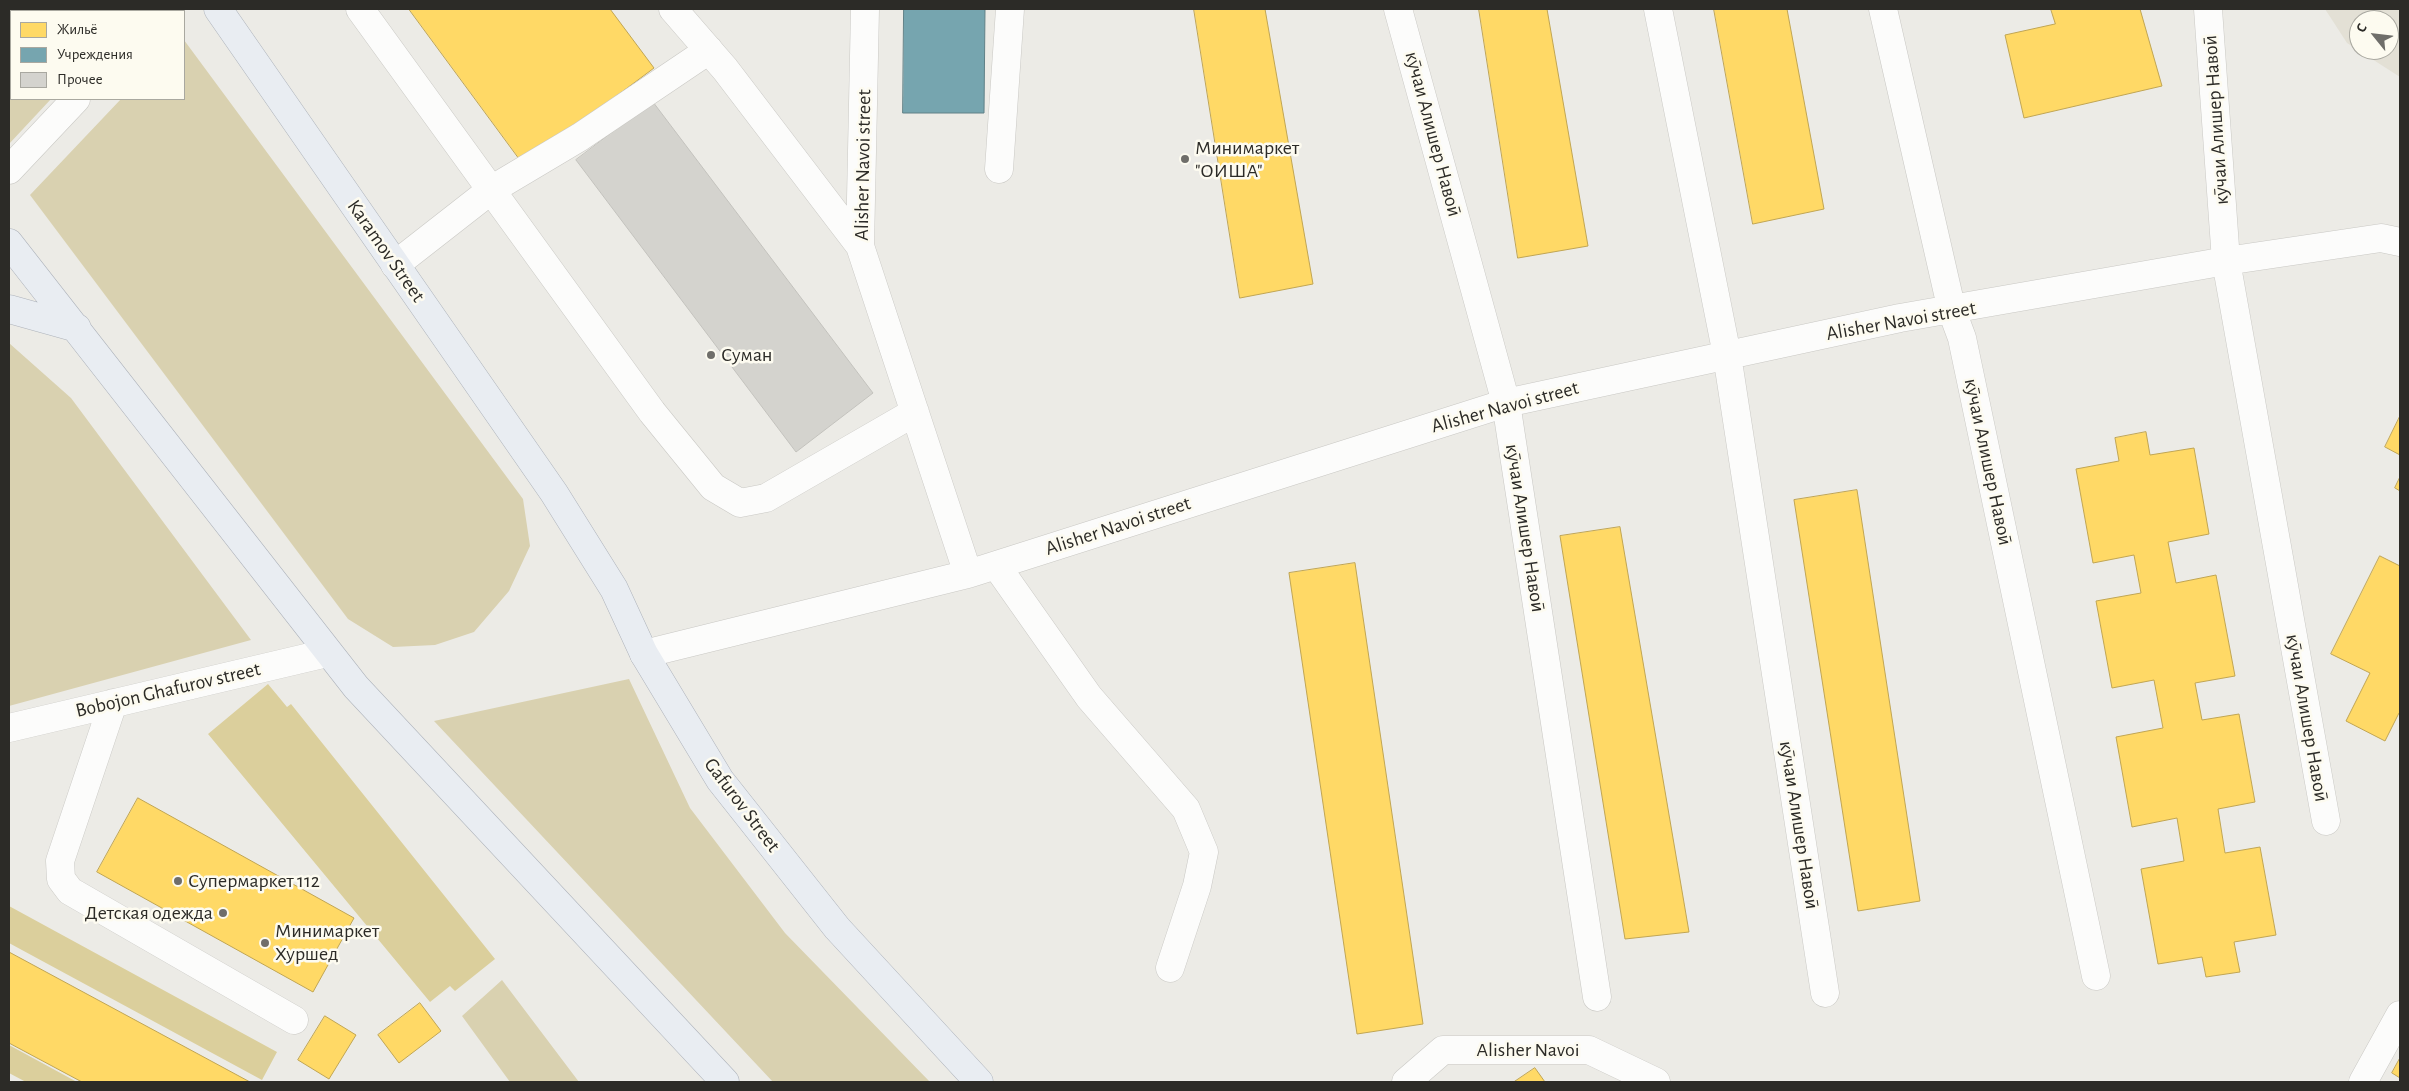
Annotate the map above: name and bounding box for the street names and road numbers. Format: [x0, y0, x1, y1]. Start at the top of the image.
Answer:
street label: кӯчаи Алишер Навоӣ [2198, 34, 2234, 206]
street label: кӯчаи Алишер Навоӣ [1399, 49, 1467, 219]
street label: Alisher Navoi street [850, 89, 876, 241]
street label: Karamov Street [342, 195, 430, 307]
street label: Alisher Navoi street [1824, 296, 1978, 346]
street label: Alisher Navoi street [1429, 376, 1581, 438]
street label: кӯчаи Алишер Навоӣ [1959, 376, 2017, 548]
street label: кӯчаи Алишер Навоӣ [1500, 442, 1550, 614]
street label: Alisher Navoi street [1042, 491, 1194, 561]
street label: кӯчаи Алишер Навоӣ [2280, 632, 2334, 804]
street label: Bobojon Ghafurov street [73, 657, 263, 723]
street label: кӯчаи Алишер Навоӣ [1774, 739, 1824, 911]
street label: Gafurov Street [699, 753, 785, 857]
street label: Alisher Navoi [1476, 1038, 1580, 1062]

